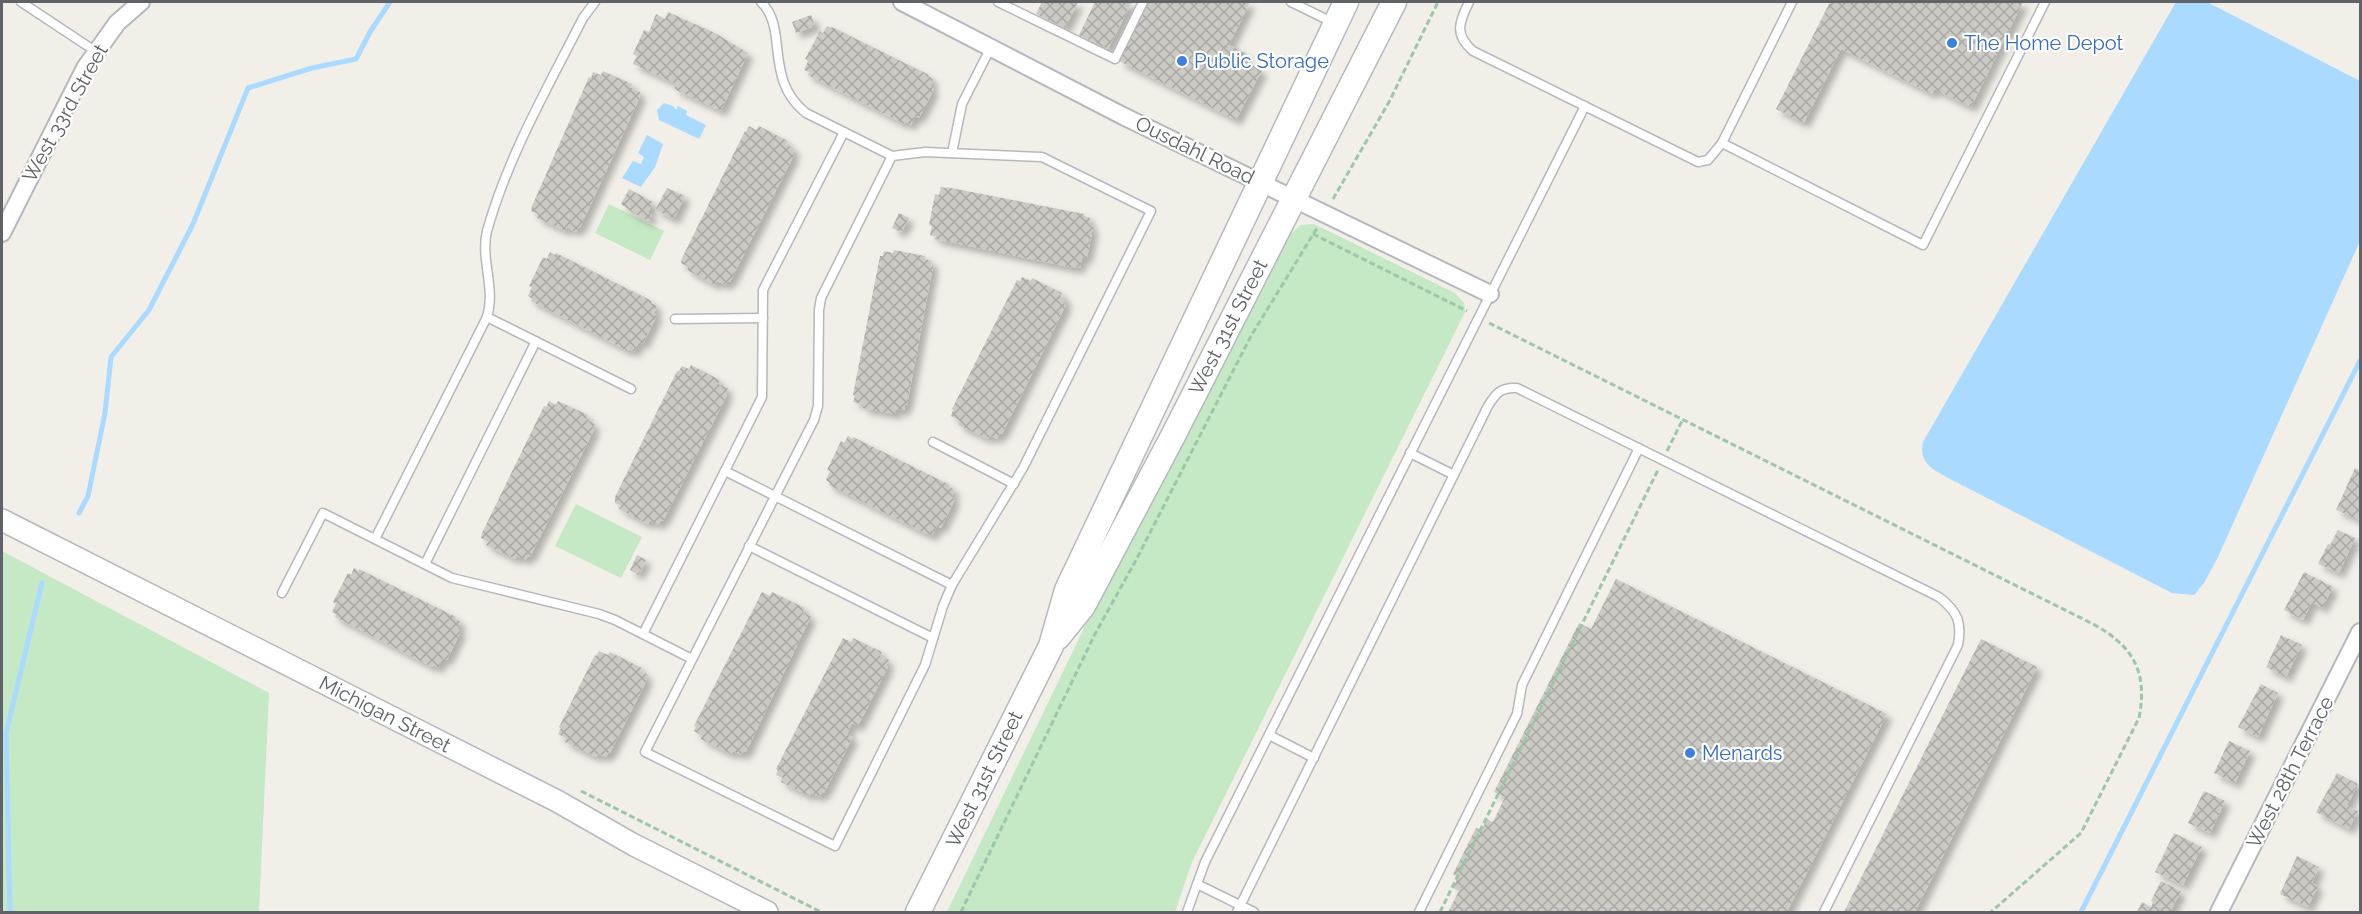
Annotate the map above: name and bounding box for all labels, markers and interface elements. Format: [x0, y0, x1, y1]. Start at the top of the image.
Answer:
place label: The Home Depot [1964, 31, 2124, 55]
marker: The Home Depot [1945, 36, 1959, 50]
street label: West 33rd Street [17, 40, 113, 186]
place label: Public Storage [1194, 49, 1329, 73]
marker: Public Storage [1175, 54, 1189, 68]
street label: Ousdahl Road [1132, 111, 1258, 189]
street label: West 31st Street [1183, 255, 1273, 399]
street label: Michigan Street [315, 671, 455, 758]
street label: West 28th Terrace [2241, 692, 2339, 852]
street label: West 31st Street [941, 707, 1028, 851]
place label: Menards [1702, 741, 1783, 765]
marker: Menards [1683, 746, 1697, 760]

